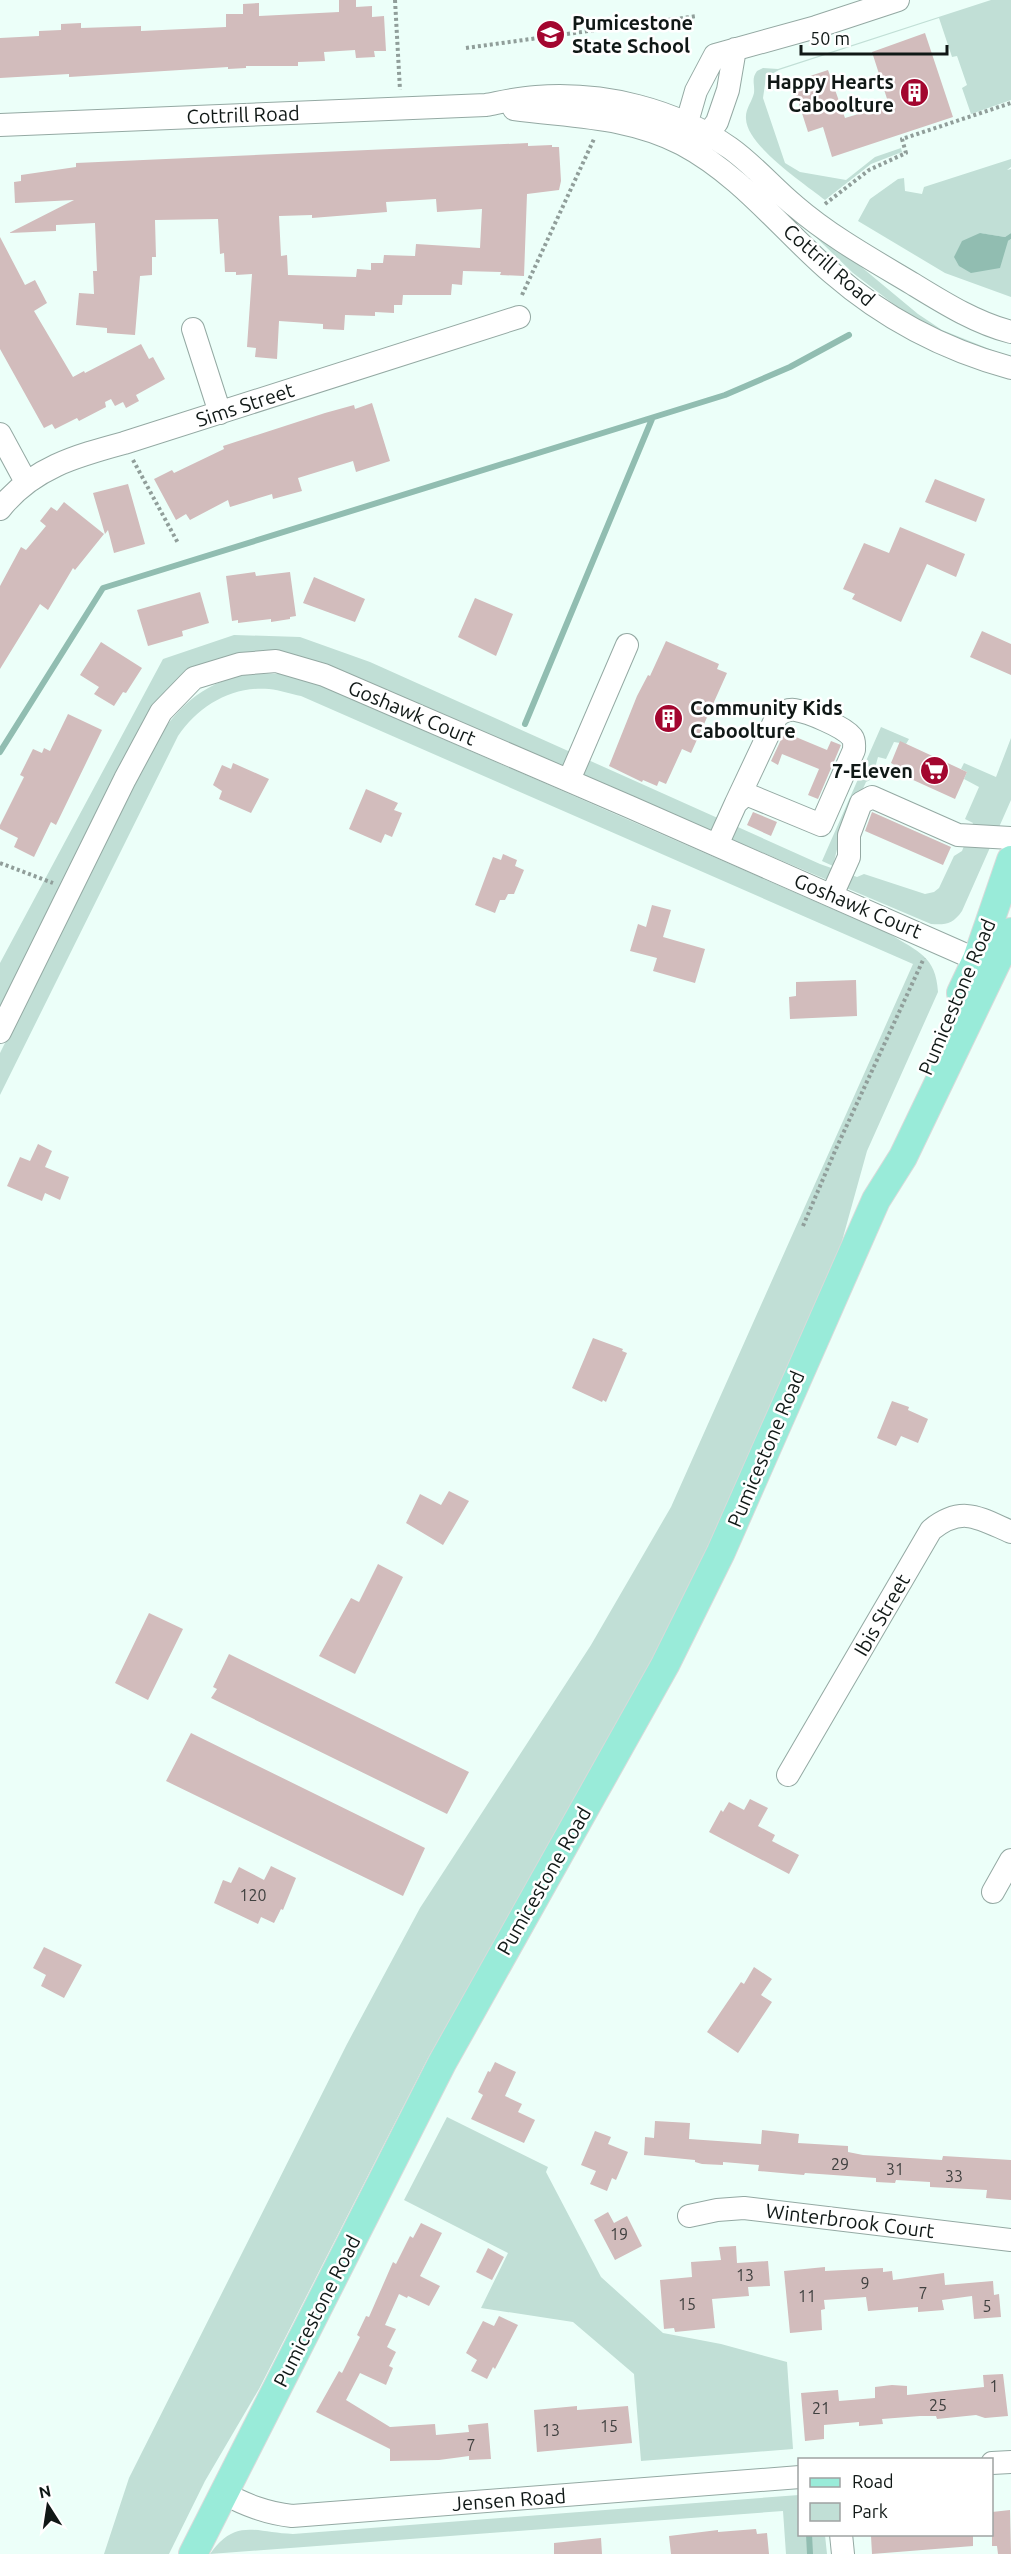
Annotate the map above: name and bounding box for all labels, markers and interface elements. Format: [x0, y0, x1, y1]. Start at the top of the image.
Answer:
place label: Pumicestone State School [572, 11, 693, 57]
school or university icon: Pumicestone State School [535, 18, 567, 50]
scale bar [801, 18, 946, 56]
text: 50 m [810, 28, 850, 48]
place label: Happy Hearts Caboolture [766, 70, 894, 116]
building icon: Happy Hearts Caboolture [899, 77, 931, 109]
street label: Cottrill Road [186, 101, 300, 128]
street label: Cottrill Road [779, 219, 880, 310]
street label: Sims Street [193, 378, 297, 431]
street label: Goshawk Court [345, 675, 480, 750]
place label: Community Kids Caboolture [690, 696, 843, 742]
building icon: Community Kids Caboolture [653, 703, 685, 735]
supermarket icon: 7-Eleven [918, 755, 950, 787]
place label: 7-Eleven [832, 759, 913, 782]
street label: Goshawk Court [791, 868, 926, 943]
street label: Pumicestone Road [913, 915, 1000, 1078]
street label: Pumicestone Road [722, 1367, 809, 1530]
street label: Ibis Street [849, 1570, 914, 1660]
street label: Pumicestone Road [492, 1803, 595, 1959]
house number: 120 [239, 1886, 267, 1904]
house number: 29 [831, 2155, 849, 2173]
house number: 31 [886, 2160, 904, 2178]
house number: 33 [945, 2167, 963, 2185]
street label: Winterbrook Court [764, 2199, 936, 2242]
house number: 19 [610, 2225, 628, 2243]
street label: Pumicestone Road [268, 2231, 365, 2390]
house number: 13 [736, 2266, 754, 2284]
house number: 9 [860, 2274, 870, 2292]
house number: 7 [918, 2284, 928, 2302]
house number: 11 [798, 2287, 816, 2305]
house number: 15 [678, 2295, 696, 2313]
house number: 5 [982, 2297, 992, 2315]
house number: 1 [989, 2377, 999, 2395]
house number: 25 [929, 2396, 947, 2414]
house number: 21 [812, 2399, 830, 2417]
house number: 15 [600, 2417, 618, 2435]
house number: 13 [542, 2421, 560, 2439]
house number: 7 [466, 2436, 476, 2454]
legend [798, 2458, 993, 2536]
text: Road [852, 2471, 894, 2491]
north arrow [18, 2476, 78, 2536]
text: N [37, 2481, 53, 2501]
street label: Jensen Road [451, 2484, 567, 2515]
text: Park [852, 2501, 888, 2521]

